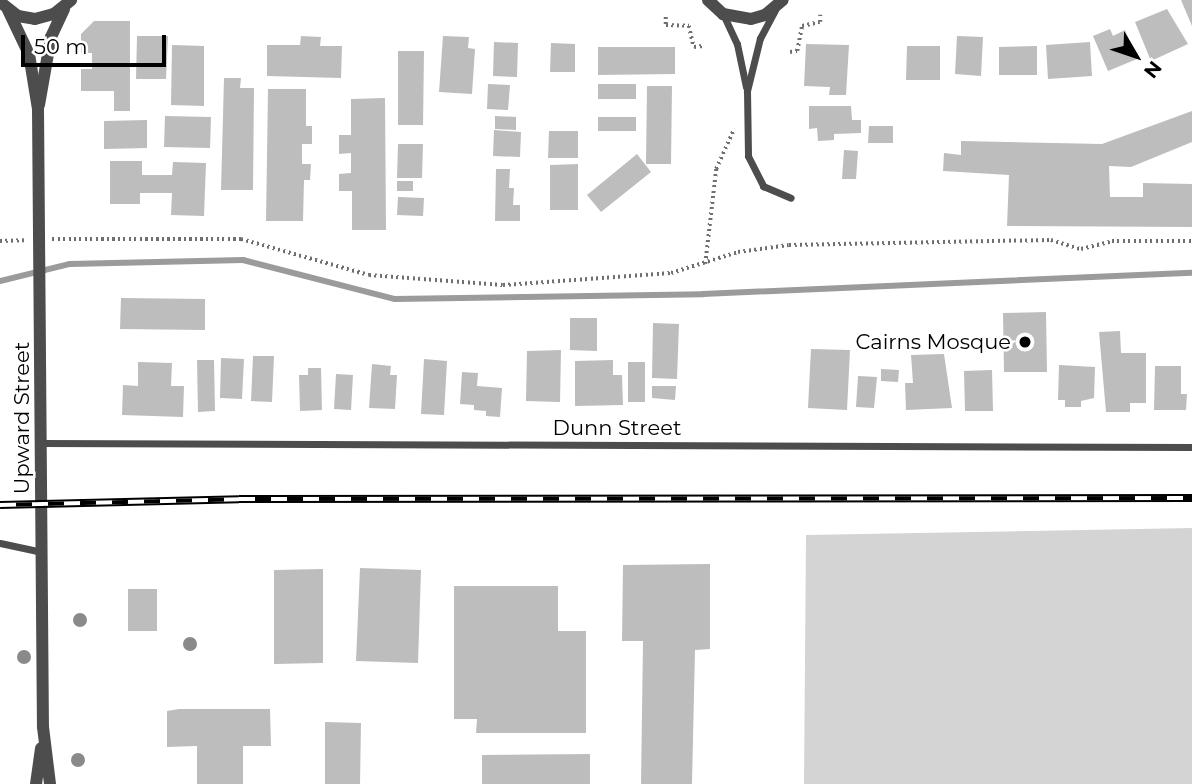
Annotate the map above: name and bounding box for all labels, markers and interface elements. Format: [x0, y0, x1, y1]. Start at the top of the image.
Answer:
scale bar [24, 21, 170, 65]
north arrow [1101, 21, 1171, 91]
text: 50 m [34, 34, 88, 59]
text: N [1139, 56, 1166, 83]
place label: Cairns Mosque [856, 329, 1011, 355]
marker: Cairns Mosque [1017, 334, 1033, 350]
street label: Upward Street [9, 342, 35, 494]
street label: Dunn Street [553, 415, 681, 441]

